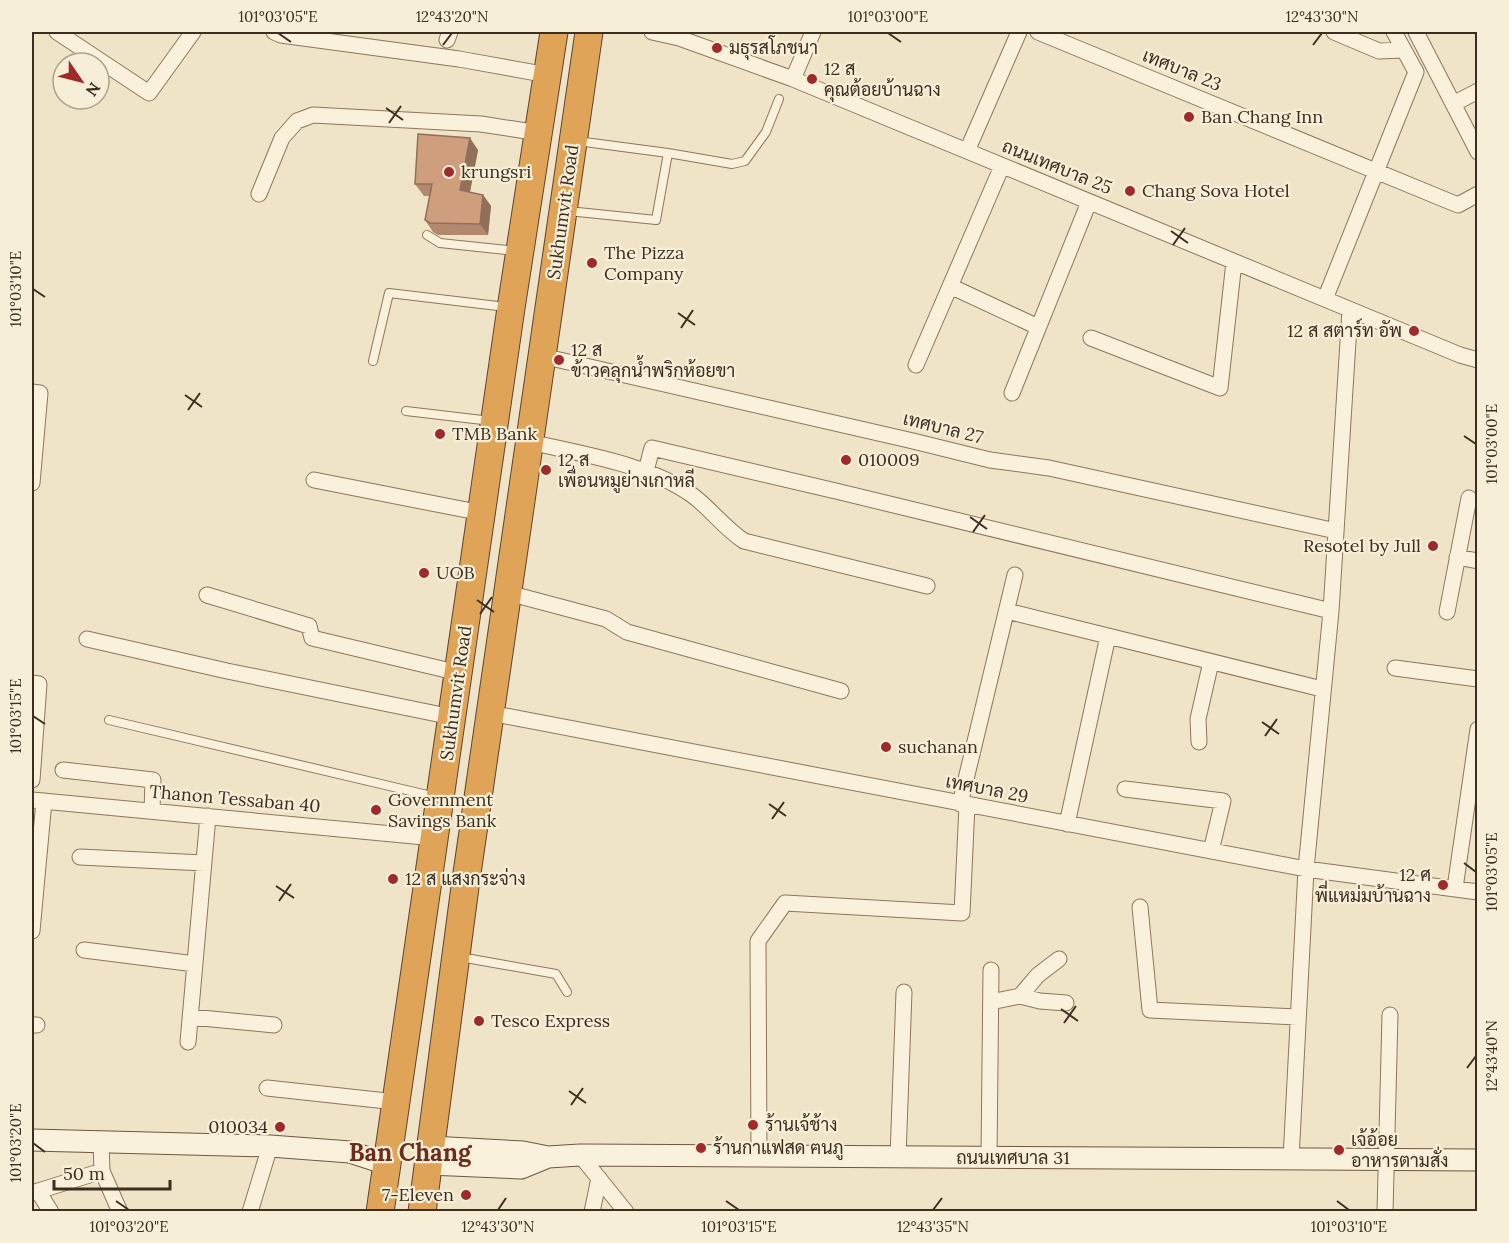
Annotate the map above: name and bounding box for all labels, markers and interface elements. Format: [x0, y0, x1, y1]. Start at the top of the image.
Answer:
text: 101°03'05"E [238, 7, 318, 26]
text: 12°43'20"N [416, 7, 488, 26]
text: 101°03'00"E [848, 7, 928, 26]
text: 12°43'30"N [1285, 7, 1359, 26]
place label: มธุรสโภชนา [729, 35, 818, 60]
marker: มธุรสโภชนา [710, 41, 724, 55]
street label: เทศบาล 23 [1139, 43, 1225, 96]
north arrow [51, 51, 111, 111]
place label: 12 ส คุณต้อยบ้านฉาง [824, 57, 941, 102]
marker: 12 ส คุณต้อยบ้านฉาง [805, 72, 819, 86]
text: N [82, 79, 105, 100]
place label: Ban Chang Inn [1201, 105, 1323, 128]
marker: Ban Chang Inn [1182, 110, 1196, 124]
street label: ถนนเทศบาล 25 [999, 134, 1116, 199]
street label: Sukhumvit Road [542, 143, 583, 281]
place label: krungsri [461, 160, 531, 183]
marker: krungsri [442, 165, 456, 179]
place label: Chang Sova Hotel [1142, 179, 1290, 202]
marker: Chang Sova Hotel [1123, 184, 1137, 198]
place label: The Pizza Company [604, 241, 684, 285]
text: 101°03'10"E [6, 251, 25, 327]
marker: The Pizza Company [585, 256, 599, 270]
place label: 12 ส สตาร์ท อัพ [1287, 318, 1402, 342]
marker: 12 ส สตาร์ท อัพ [1407, 324, 1421, 338]
place label: 12 ส ข้าวคลุกน้ำพริกห้อยขา [571, 338, 735, 383]
marker: 12 ส ข้าวคลุกน้ำพริกห้อยขา [552, 353, 566, 367]
text: 101°03'00"E [1482, 404, 1501, 484]
street label: เทศบาล 27 [901, 406, 986, 449]
place label: TMB Bank [452, 422, 537, 445]
marker: TMB Bank [433, 427, 447, 441]
place label: 12 ส เพื่อนหมูย่างเกาหลี [558, 448, 695, 494]
place label: 010009 [858, 448, 920, 471]
marker: 010009 [839, 453, 853, 467]
marker: 12 ส เพื่อนหมูย่างเกาหลี [539, 463, 553, 477]
place label: Resotel by Jull [1303, 534, 1421, 557]
marker: Resotel by Jull [1426, 539, 1440, 553]
place label: UOB [436, 561, 475, 584]
marker: UOB [417, 566, 431, 580]
street label: Sukhumvit Road [435, 624, 476, 762]
text: 101°03'15"E [6, 678, 25, 754]
place label: suchanan [898, 735, 978, 758]
marker: suchanan [879, 740, 893, 754]
street label: เทศบาล 29 [944, 769, 1030, 808]
street label: Thanon Tessaban 40 [149, 780, 321, 817]
place label: Government Savings Bank [388, 788, 497, 832]
marker: Government Savings Bank [369, 803, 383, 817]
text: 101°03'05"E [1482, 832, 1501, 912]
place label: 12 ศ พี่แหม่มบ้านฉาง [1315, 863, 1431, 907]
place label: 12 ส แสงกระจ่าง [405, 867, 526, 890]
marker: 12 ส แสงกระจ่าง [386, 872, 400, 886]
marker: 12 ศ พี่แหม่มบ้านฉาง [1436, 878, 1450, 892]
place label: Tesco Express [491, 1009, 610, 1032]
marker: Tesco Express [472, 1014, 486, 1028]
text: 12°43'40"N [1482, 1020, 1501, 1092]
text: 101°03'20"E [6, 1104, 25, 1183]
place label: ร้านเจ้ช้าง [765, 1113, 837, 1136]
place label: 010034 [208, 1115, 268, 1138]
marker: ร้านเจ้ช้าง [746, 1118, 760, 1132]
marker: 010034 [273, 1120, 287, 1134]
place label: เจ้อ้อย อาหารตามสั่ง [1351, 1128, 1449, 1172]
place label: ร้านกาแฟสด ฅนภู [713, 1136, 844, 1161]
district label: Ban Chang [349, 1137, 473, 1168]
marker: ร้านกาแฟสด ฅนภู [694, 1141, 708, 1155]
marker: เจ้อ้อย อาหารตามสั่ง [1332, 1143, 1346, 1157]
street label: ถนนเทศบาล 31 [956, 1146, 1070, 1169]
scale bar [54, 1153, 170, 1191]
text: 50 m [63, 1162, 105, 1185]
place label: 7-Eleven [382, 1183, 454, 1206]
marker: 7-Eleven [459, 1188, 473, 1202]
text: 101°03'20"E [90, 1217, 169, 1236]
text: 12°43'30"N [461, 1217, 535, 1236]
text: 101°03'15"E [701, 1217, 777, 1236]
text: 12°43'35"N [897, 1217, 969, 1236]
text: 101°03'10"E [1311, 1217, 1387, 1236]

